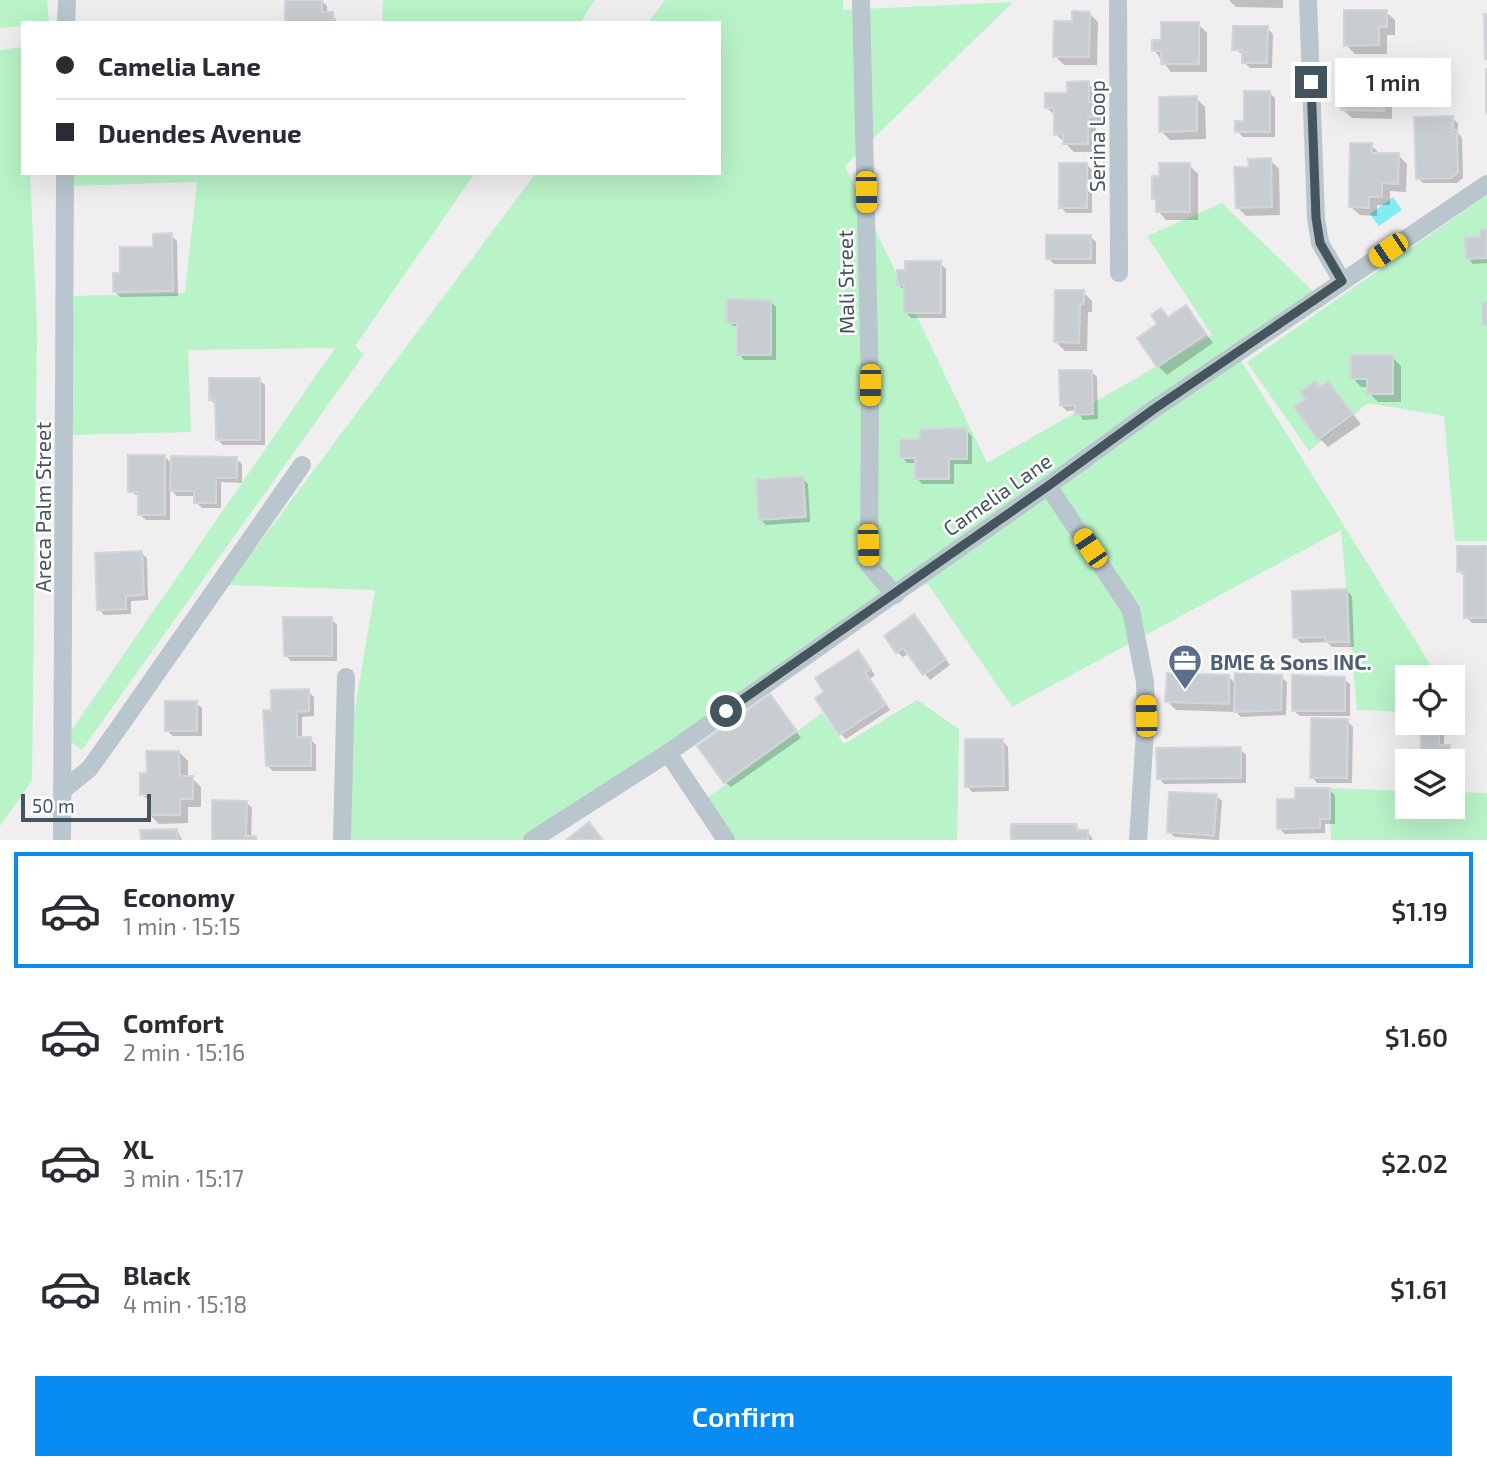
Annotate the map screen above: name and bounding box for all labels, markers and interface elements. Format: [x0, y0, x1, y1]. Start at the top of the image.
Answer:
text: Camelia Lane [98, 50, 261, 81]
callout: 1 min [1336, 57, 1451, 106]
route end [1295, 66, 1327, 98]
text: 1 min [1366, 68, 1420, 96]
street label: Serina Loop [1084, 80, 1109, 192]
text: Duendes Avenue [98, 117, 302, 148]
car [856, 171, 877, 213]
street label: Mali Street [832, 230, 858, 334]
car [1365, 230, 1412, 270]
car [860, 364, 881, 406]
street label: Areca Palm Street [30, 422, 55, 592]
street label: Camelia Lane [938, 447, 1056, 541]
car [857, 524, 880, 566]
car [1070, 525, 1111, 571]
office icon: BME & Sons INC. [1166, 642, 1204, 691]
place label: BME & Sons INC. [1210, 649, 1372, 674]
map controls [1395, 665, 1465, 819]
button: locate [1395, 665, 1465, 735]
route start [710, 695, 742, 727]
car [1135, 695, 1158, 737]
button: layers [1395, 749, 1465, 819]
scale bar [21, 791, 150, 823]
text: 50 m [32, 794, 75, 817]
icon: car [39, 879, 102, 942]
text: Economy [123, 881, 235, 912]
text: $1.19 [1391, 895, 1448, 926]
text: 1 min · 15:15 [123, 912, 241, 940]
icon: car [39, 1005, 102, 1068]
text: Comfort [123, 1007, 224, 1038]
text: $1.60 [1385, 1021, 1448, 1052]
text: 2 min · 15:16 [123, 1038, 245, 1066]
icon: car [39, 1131, 102, 1194]
text: XL [123, 1133, 154, 1164]
text: $2.02 [1381, 1147, 1448, 1178]
text: 3 min · 15:17 [123, 1164, 244, 1192]
icon: car [39, 1257, 102, 1320]
text: Black [123, 1259, 191, 1290]
text: $1.61 [1390, 1273, 1448, 1304]
text: 4 min · 15:18 [123, 1290, 247, 1318]
button: Confirm [35, 1376, 1452, 1456]

